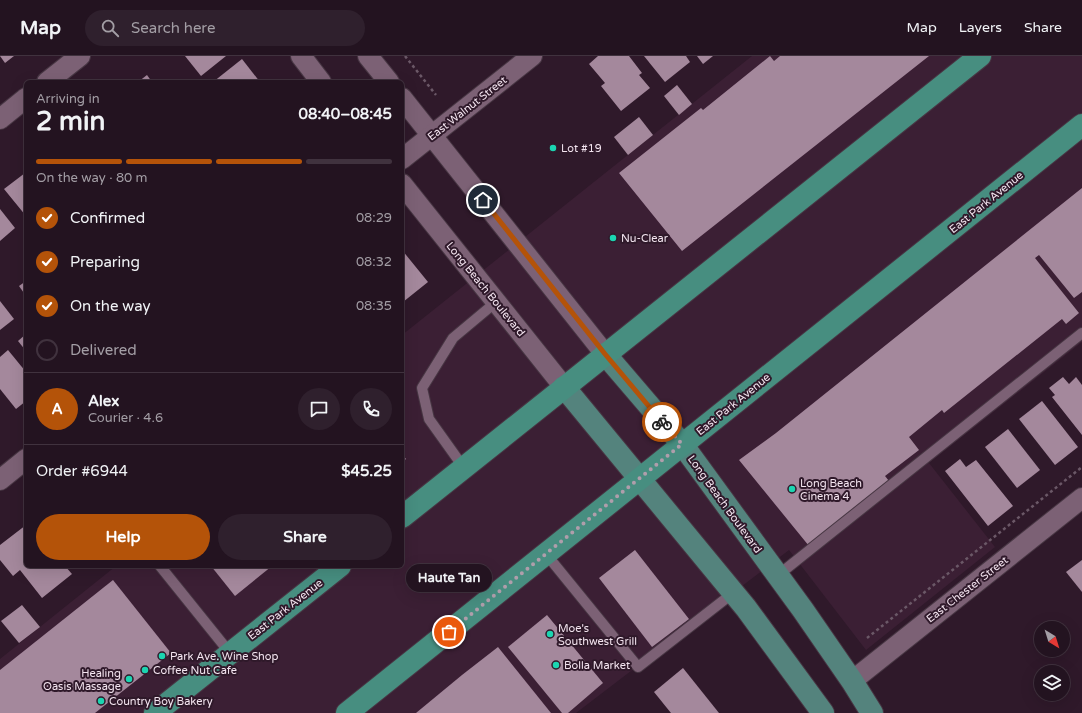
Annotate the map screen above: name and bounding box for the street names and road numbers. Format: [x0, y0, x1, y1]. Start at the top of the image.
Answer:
street label: East Walnut Street [425, 73, 509, 143]
street label: East Park Avenue [947, 169, 1026, 236]
street label: Long Beach Boulevard [444, 239, 528, 339]
street label: East Park Avenue [694, 371, 773, 438]
street label: Long Beach Boulevard [685, 453, 764, 556]
street label: East Chester Street [924, 553, 1011, 625]
street label: East Park Avenue [245, 576, 325, 643]

